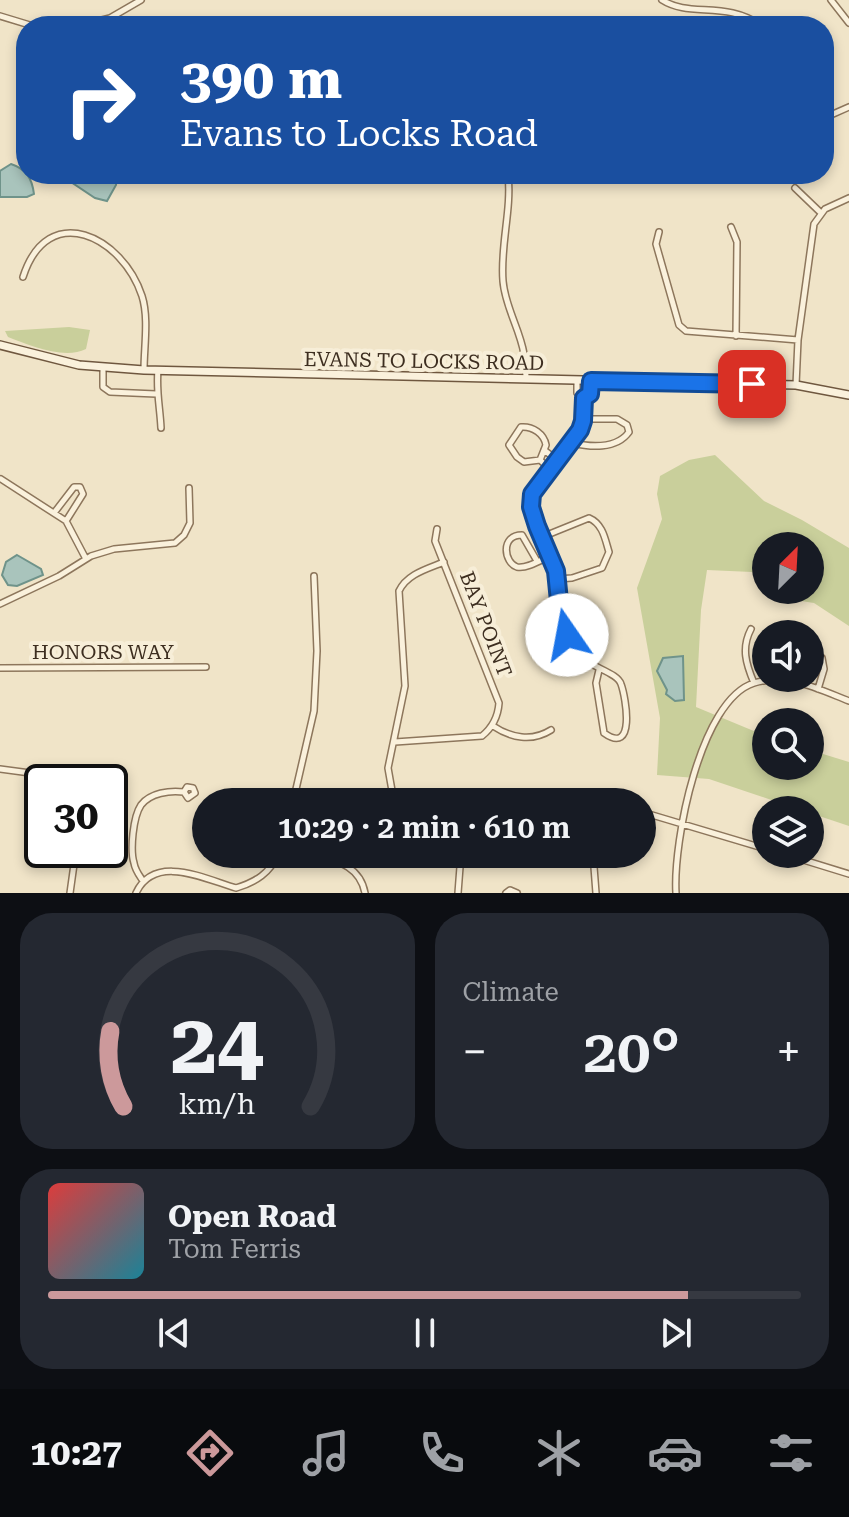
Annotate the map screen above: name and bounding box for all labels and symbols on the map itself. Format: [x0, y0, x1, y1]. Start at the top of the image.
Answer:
street label: EVANS TO LOCKS ROAD [304, 347, 544, 375]
pin [718, 350, 786, 418]
north arrow [752, 532, 824, 604]
street label: BAY POINT [455, 568, 517, 680]
position arrow [525, 593, 609, 677]
street label: HONORS WAY [32, 640, 174, 664]
speed limit sign: 30 [24, 764, 128, 868]

